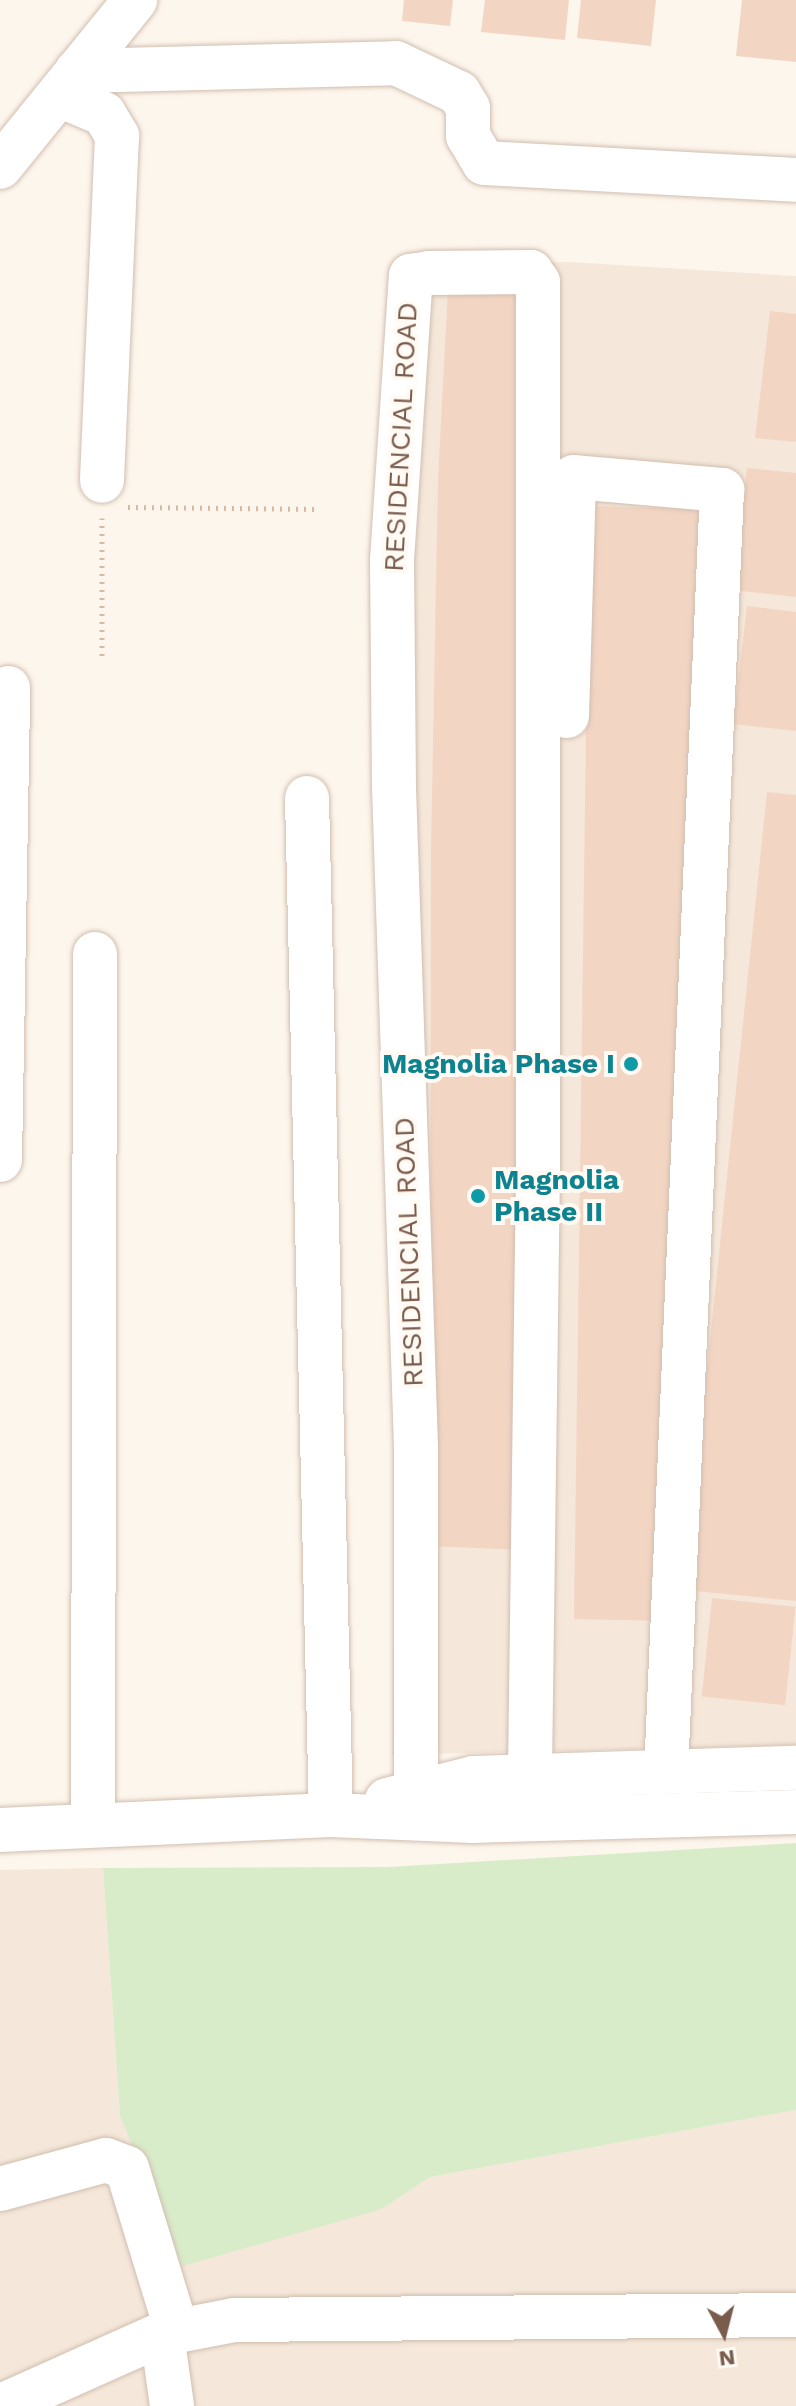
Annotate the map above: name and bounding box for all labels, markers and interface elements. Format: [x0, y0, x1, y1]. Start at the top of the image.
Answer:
street label: RESIDENCIAL ROAD [377, 301, 425, 573]
place label: Magnolia Phase I [382, 1047, 615, 1081]
marker: Magnolia Phase I [622, 1055, 640, 1073]
street label: RESIDENCIAL ROAD [387, 1116, 431, 1388]
place label: Magnolia Phase II [494, 1163, 619, 1229]
marker: Magnolia Phase II [469, 1187, 487, 1205]
north arrow [684, 2294, 764, 2374]
text: N [717, 2345, 737, 2372]

